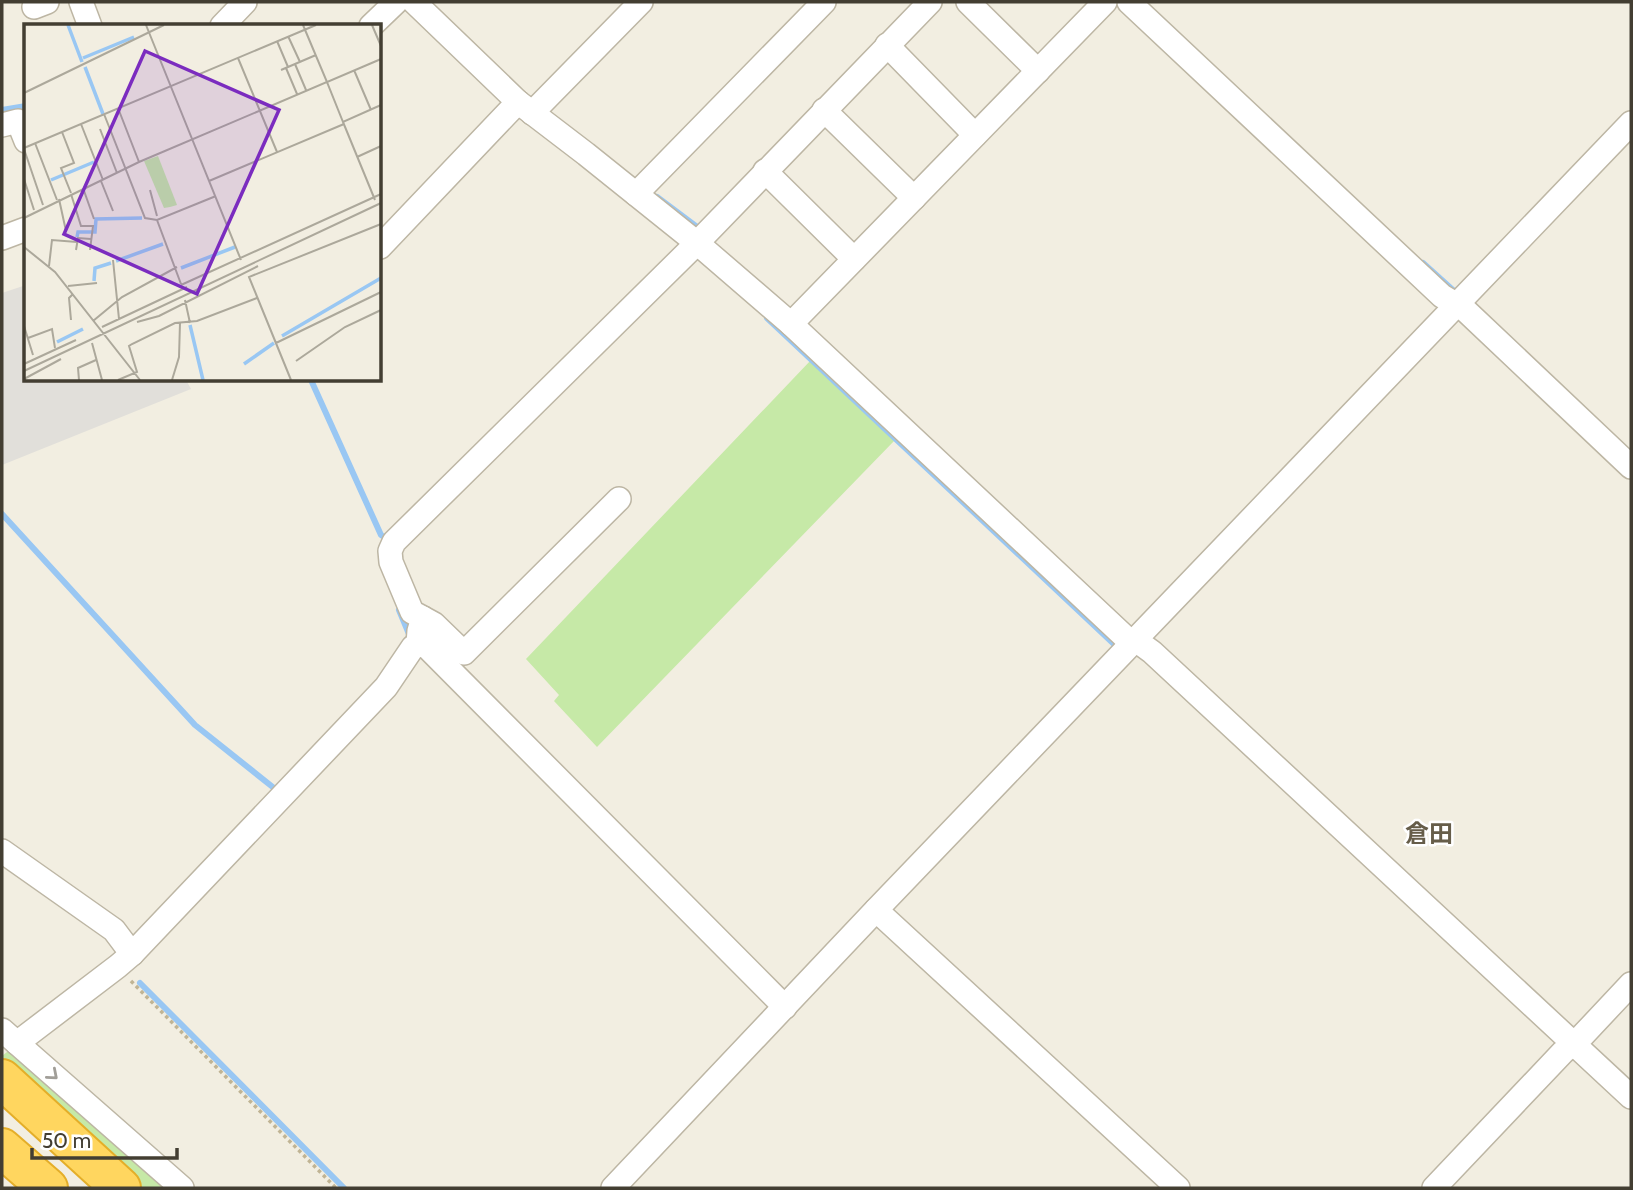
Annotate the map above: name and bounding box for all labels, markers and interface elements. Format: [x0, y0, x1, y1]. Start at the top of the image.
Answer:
inset map [24, 24, 382, 382]
district label: 倉田 [1405, 819, 1453, 848]
one-way arrow [45, 1067, 58, 1079]
scale bar [32, 1116, 177, 1160]
text: 50 m [42, 1128, 91, 1153]

